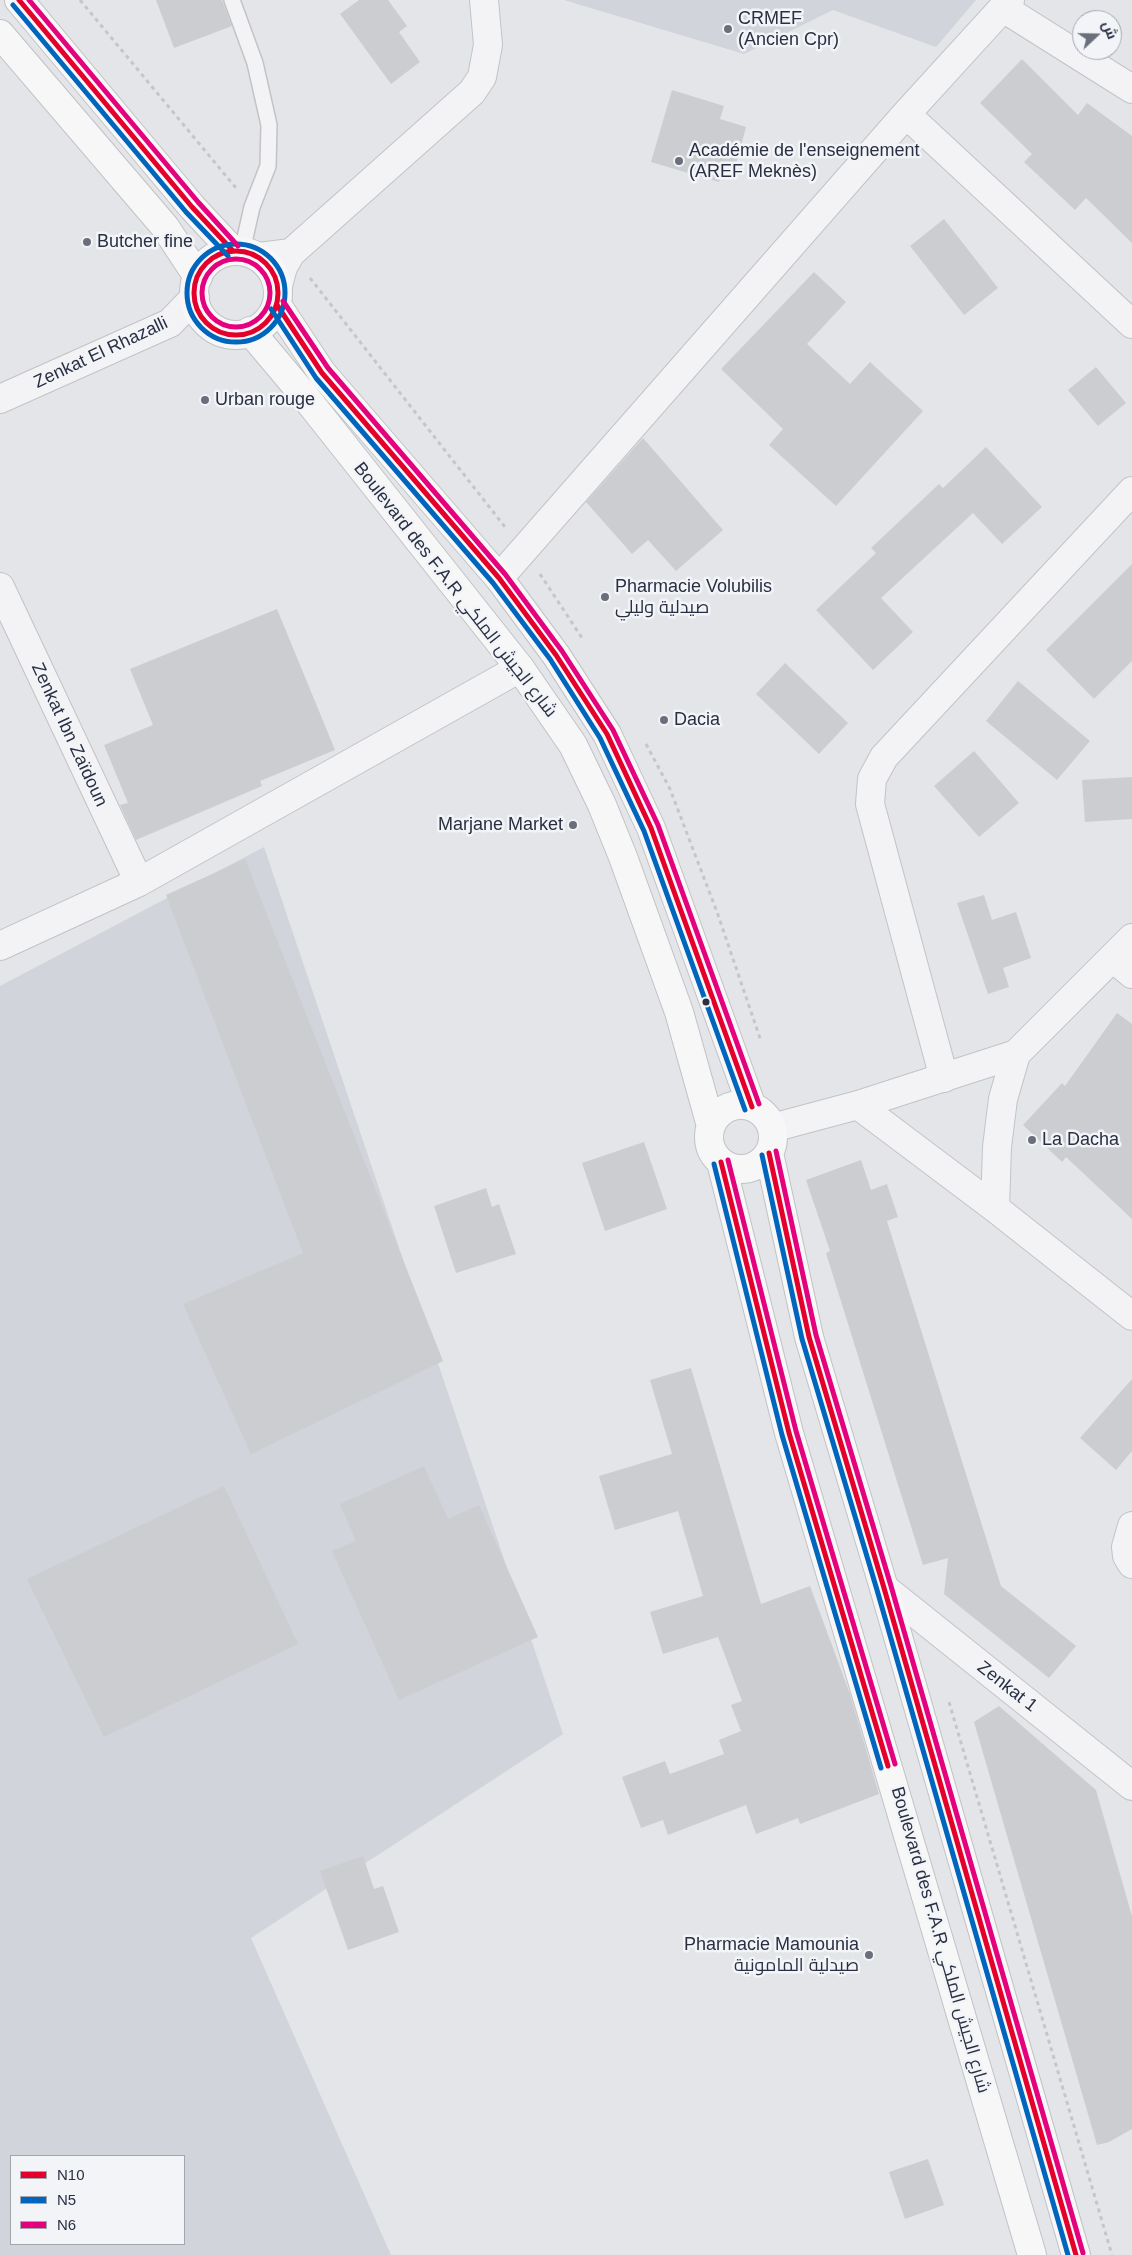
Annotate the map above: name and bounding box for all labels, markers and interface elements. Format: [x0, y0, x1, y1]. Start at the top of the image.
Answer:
place label: CRMEF (Ancien Cpr) [738, 8, 839, 50]
north arrow [1072, 10, 1122, 60]
text: ش [1099, 19, 1121, 41]
marker: CRMEF (Ancien Cpr) [722, 23, 734, 35]
place label: Académie de l'enseignement (AREF Meknès) [689, 140, 920, 182]
marker: Académie de l'enseignement (AREF Meknès) [673, 155, 685, 167]
place label: Butcher fine [97, 231, 193, 253]
marker: Butcher fine [81, 236, 93, 248]
street label: Zenkat El Rhazalli [31, 313, 171, 393]
place label: Urban rouge [215, 389, 315, 411]
marker: Urban rouge [199, 394, 211, 406]
street label: Boulevard des F.A.R شارع الجيش الملكي [349, 458, 561, 722]
place label: Pharmacie Volubilis صيدلية وليلي [615, 576, 772, 618]
marker: Pharmacie Volubilis صيدلية وليلي [599, 591, 611, 603]
street label: Zenkat Ibn Zaïdoun [26, 660, 112, 810]
place label: Dacia [674, 709, 720, 731]
marker: Dacia [658, 714, 670, 726]
place label: Marjane Market [438, 814, 563, 836]
marker: Marjane Market [567, 819, 579, 831]
unlabelled marker [701, 997, 711, 1007]
place label: La Dacha [1042, 1129, 1119, 1151]
marker: La Dacha [1026, 1134, 1038, 1146]
street label: Zenkat 1 [973, 1657, 1041, 1717]
street label: Boulevard des F.A.R شارع الجيش الملكي [886, 1784, 994, 2096]
place label: Pharmacie Mamounia صيدلية المامونية [684, 1934, 859, 1976]
marker: Pharmacie Mamounia صيدلية المامونية [863, 1949, 875, 1961]
legend [10, 2155, 185, 2245]
text: N10 [57, 2166, 85, 2183]
text: N5 [57, 2191, 76, 2208]
text: N6 [57, 2216, 76, 2233]

